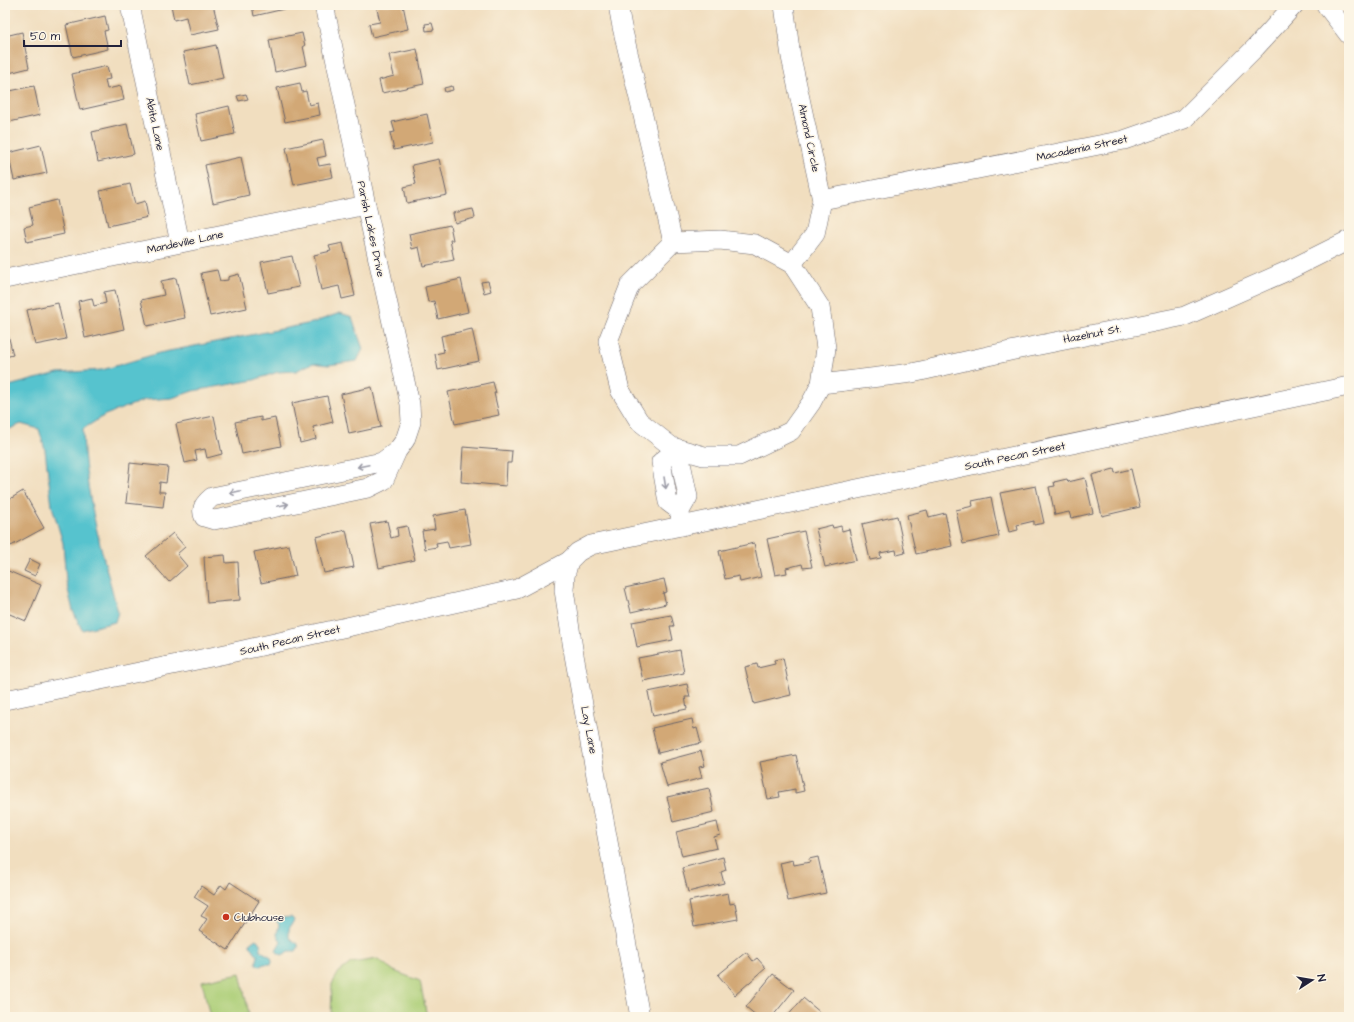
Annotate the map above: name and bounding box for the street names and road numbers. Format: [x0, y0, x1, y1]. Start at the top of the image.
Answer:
street label: Abita Lane [142, 96, 168, 152]
street label: Almond Circle [794, 103, 824, 173]
street label: Macademia Street [1035, 131, 1130, 165]
street label: Parish Lakes Drive [353, 179, 389, 279]
street label: Mandeville Lane [145, 227, 225, 257]
street label: Hazelnut St. [1062, 321, 1123, 347]
street label: South Pecan Street [963, 438, 1067, 474]
street label: South Pecan Street [238, 621, 342, 659]
street label: Lay Lane [576, 705, 601, 755]

